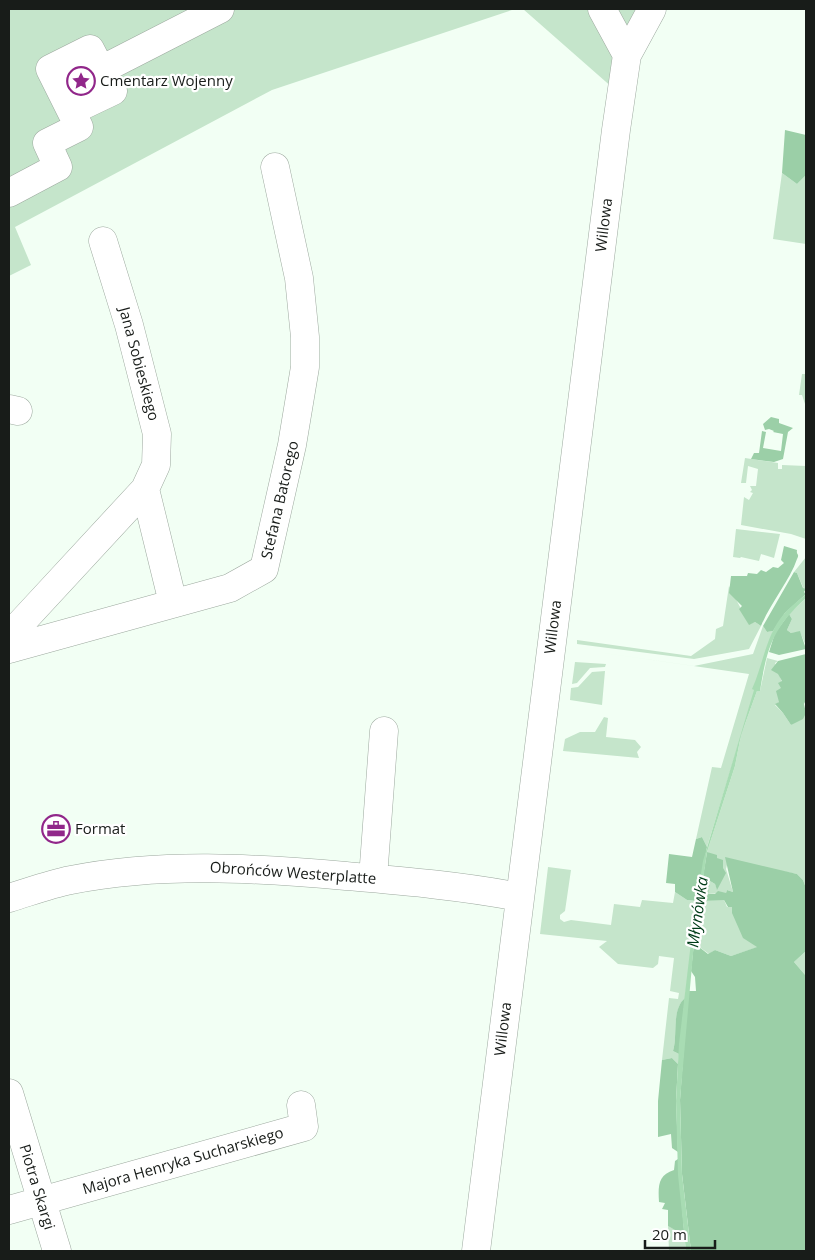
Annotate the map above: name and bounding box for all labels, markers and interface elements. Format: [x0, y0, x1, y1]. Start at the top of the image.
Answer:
place icon: Cmentarz Wojenny [66, 66, 96, 96]
place label: Cmentarz Wojenny [100, 70, 233, 90]
street label: Willowa [590, 197, 616, 253]
street label: Jana Sobieskiego [115, 303, 165, 423]
street label: Stefana Batorego [256, 439, 302, 561]
street label: Willowa [539, 599, 565, 655]
office icon: Format [41, 814, 71, 844]
place label: Format [75, 818, 125, 838]
street label: Obrońców Westerplatte [209, 856, 377, 888]
water label: Młynówka [681, 875, 713, 949]
street label: Willowa [489, 1001, 515, 1057]
street label: Majora Henryka Sucharskiego [80, 1122, 286, 1198]
street label: Piotra Skargi [16, 1142, 60, 1232]
scale bar [645, 1218, 715, 1250]
text: 20 m [652, 1224, 687, 1244]

